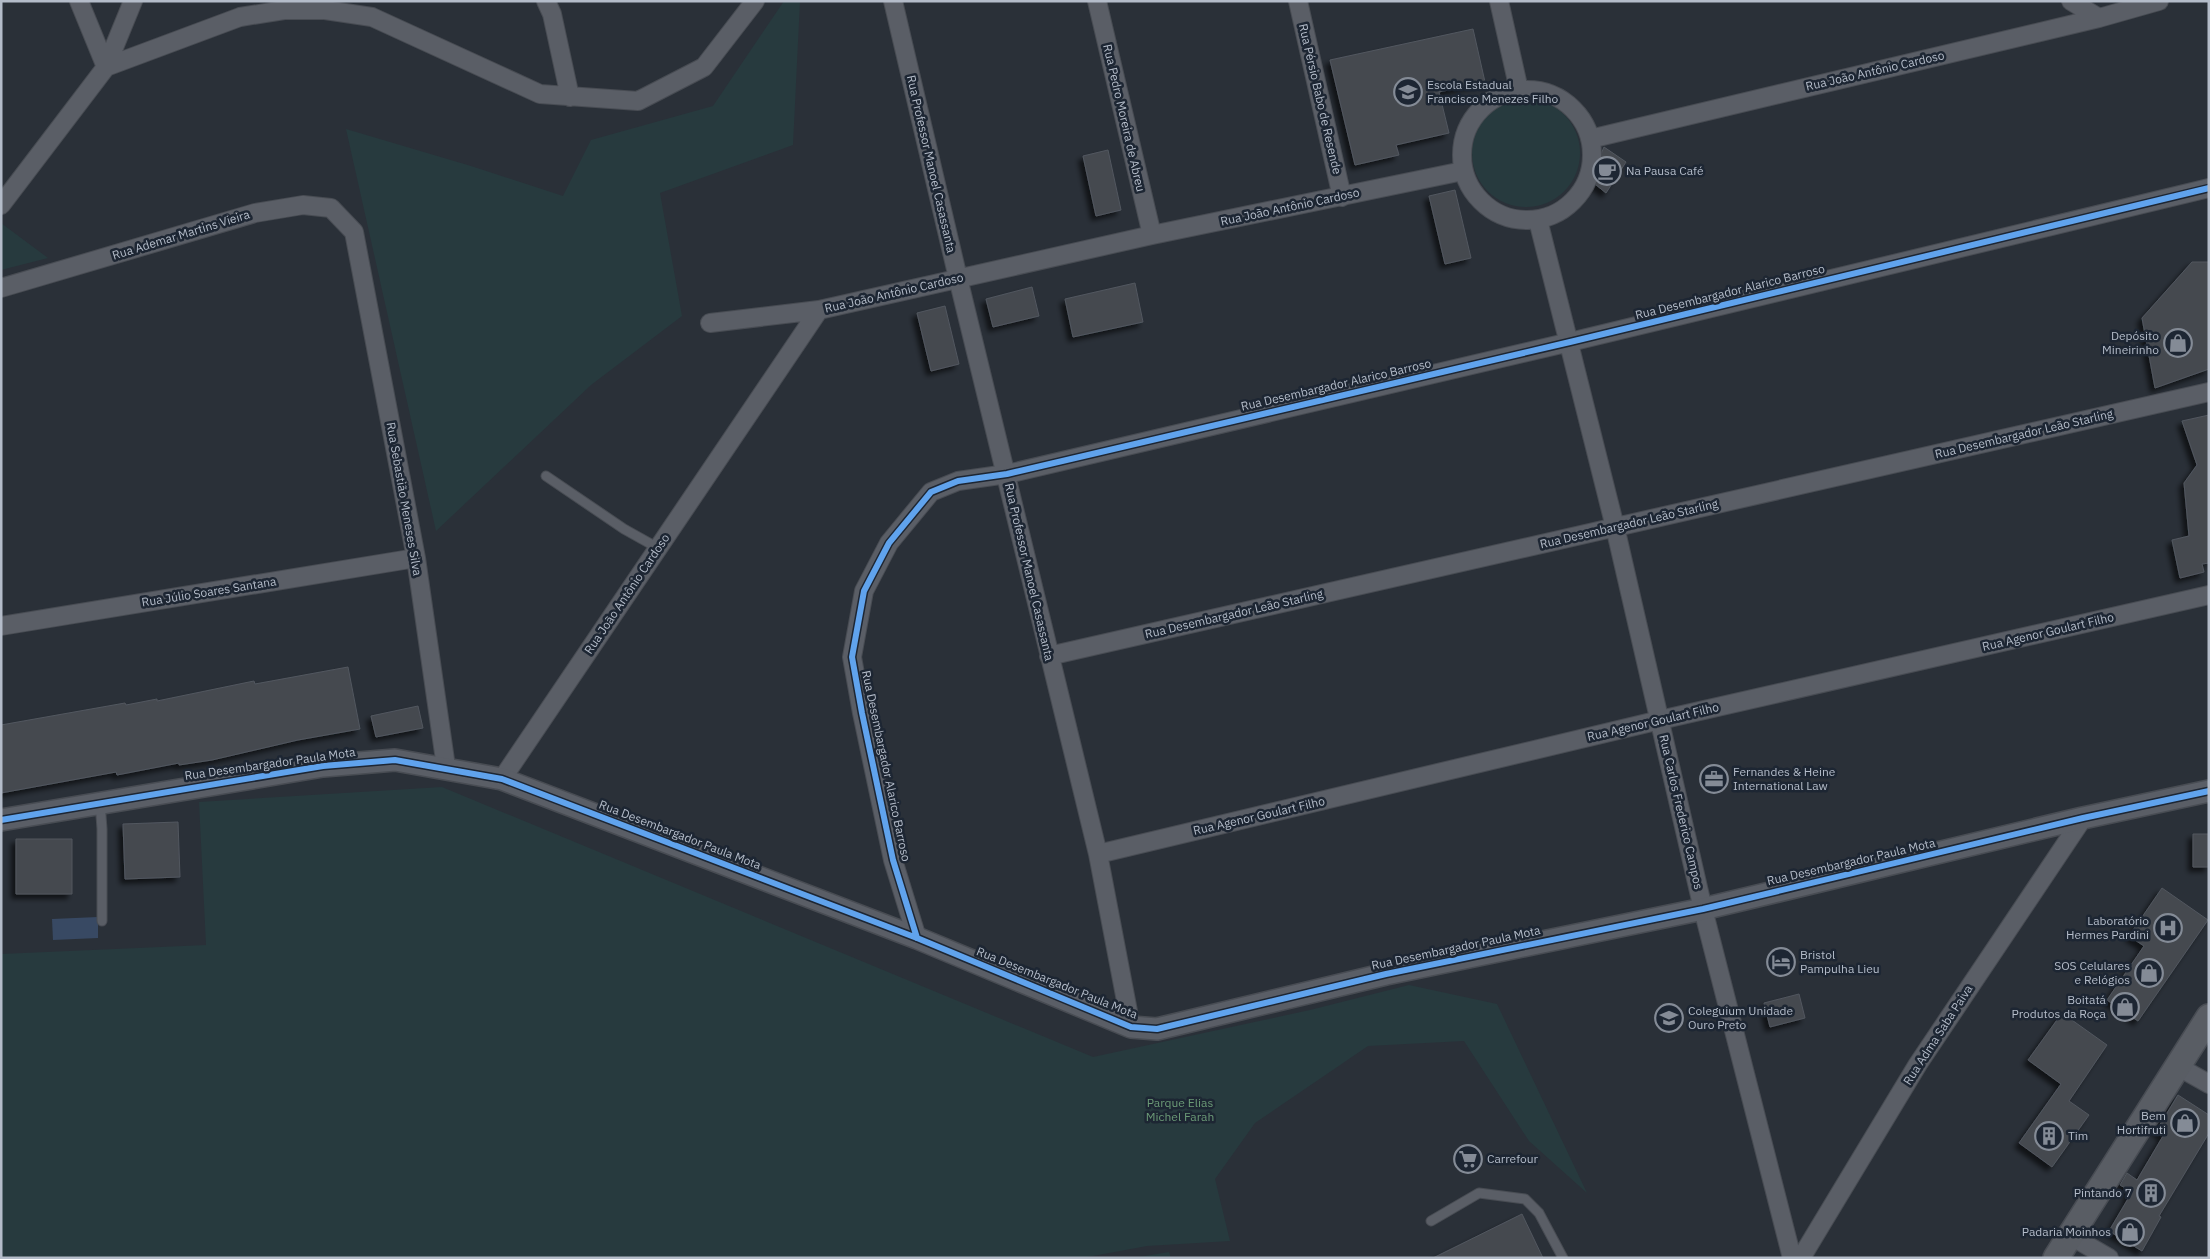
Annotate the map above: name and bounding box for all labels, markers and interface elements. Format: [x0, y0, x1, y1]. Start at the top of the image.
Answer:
street label: Rua Pérsio Babo de Resende [1296, 22, 1345, 176]
street label: Rua Pedro Moreira de Abreu [1100, 43, 1149, 193]
street label: Rua João Antônio Cardoso [1804, 47, 1946, 94]
street label: Rua Professor Manoel Casassanta [904, 74, 959, 255]
school or university icon: Escola Estadual Francisco Menezes Filho [1393, 77, 1423, 107]
place label: Escola Estadual Francisco Menezes Filho [1427, 77, 1559, 106]
cafe icon: Na Pausa Café [1592, 156, 1622, 186]
place label: Na Pausa Café [1626, 163, 1704, 178]
street label: Rua João Antônio Cardoso [1219, 184, 1361, 229]
street label: Rua Ademar Martins Vieira [110, 206, 252, 263]
street label: Rua Desembargador Alarico Barroso [1633, 261, 1827, 322]
street label: Rua João Antônio Cardoso [823, 269, 965, 316]
place label: Depósito Mineirinho [2102, 328, 2159, 357]
shop icon: Depósito Mineirinho [2163, 328, 2193, 358]
street label: Rua Desembargador Alarico Barroso [1239, 355, 1433, 414]
street label: Rua Desembargador Leão Starling [1933, 406, 2115, 461]
street label: Rua Sebastião Meneses Silva [384, 421, 426, 577]
street label: Rua Professor Manoel Casassanta [1002, 482, 1057, 663]
street label: Rua Desembargador Leão Starling [1538, 496, 1720, 551]
street label: Rua João Antônio Cardoso [581, 531, 673, 657]
street label: Rua Júlio Soares Santana [140, 573, 278, 610]
street label: Rua Desembargador Leão Starling [1143, 586, 1325, 641]
street label: Rua Agenor Goulart Filho [1981, 609, 2115, 654]
street label: Rua Desembargador Alarico Barroso [859, 669, 914, 863]
street label: Rua Agenor Goulart Filho [1586, 699, 1720, 744]
street label: Rua Carlos Frederico Campos [1656, 733, 1707, 891]
street label: Rua Desembargador Paula Mota [184, 744, 357, 783]
office icon: Fernandes & Heine International Law [1699, 764, 1729, 794]
place label: Fernandes & Heine International Law [1733, 764, 1836, 793]
street label: Rua Agenor Goulart Filho [1192, 793, 1326, 838]
street label: Rua Desembargador Paula Mota [597, 797, 764, 873]
street label: Rua Desembargador Paula Mota [1765, 835, 1937, 888]
place label: Laboratório Hermes Pardini [2066, 913, 2149, 942]
hospital icon: Laboratório Hermes Pardini [2153, 913, 2183, 943]
street label: Rua Desembargador Paula Mota [1370, 922, 1542, 973]
street label: Rua Desembargador Paula Mota [974, 943, 1140, 1022]
hotel icon: Bristol Pampulha Lieu [1766, 947, 1796, 977]
place label: Bristol Pampulha Lieu [1800, 947, 1880, 976]
place label: SOS Celulares e Relógios [2054, 958, 2130, 987]
shop icon: SOS Celulares e Relógios [2134, 958, 2164, 988]
street label: Rua Adma Saba Paiva [1900, 981, 1976, 1088]
place label: Boitatá Produtos da Roça [2012, 992, 2107, 1021]
shop icon: Boitatá Produtos da Roça [2110, 992, 2140, 1022]
school or university icon: Coleguium Unidade Ouro Preto [1654, 1003, 1684, 1033]
place label: Coleguium Unidade Ouro Preto [1688, 1003, 1794, 1032]
park label: Parque Elias Michel Farah [1146, 1095, 1214, 1124]
place label: Bem Hortifruti [2117, 1108, 2166, 1137]
shop icon: Bem Hortifruti [2170, 1108, 2200, 1138]
building icon: Tim [2034, 1121, 2064, 1151]
place label: Tim [2068, 1128, 2088, 1143]
supermarket icon: Carrefour [1453, 1144, 1483, 1174]
place label: Carrefour [1487, 1151, 1539, 1166]
building icon: Pintando 7 [2136, 1178, 2166, 1208]
place label: Pintando 7 [2074, 1185, 2132, 1200]
shop icon: Padaria Moinhos [2115, 1217, 2145, 1247]
place label: Padaria Moinhos [2022, 1224, 2111, 1239]

